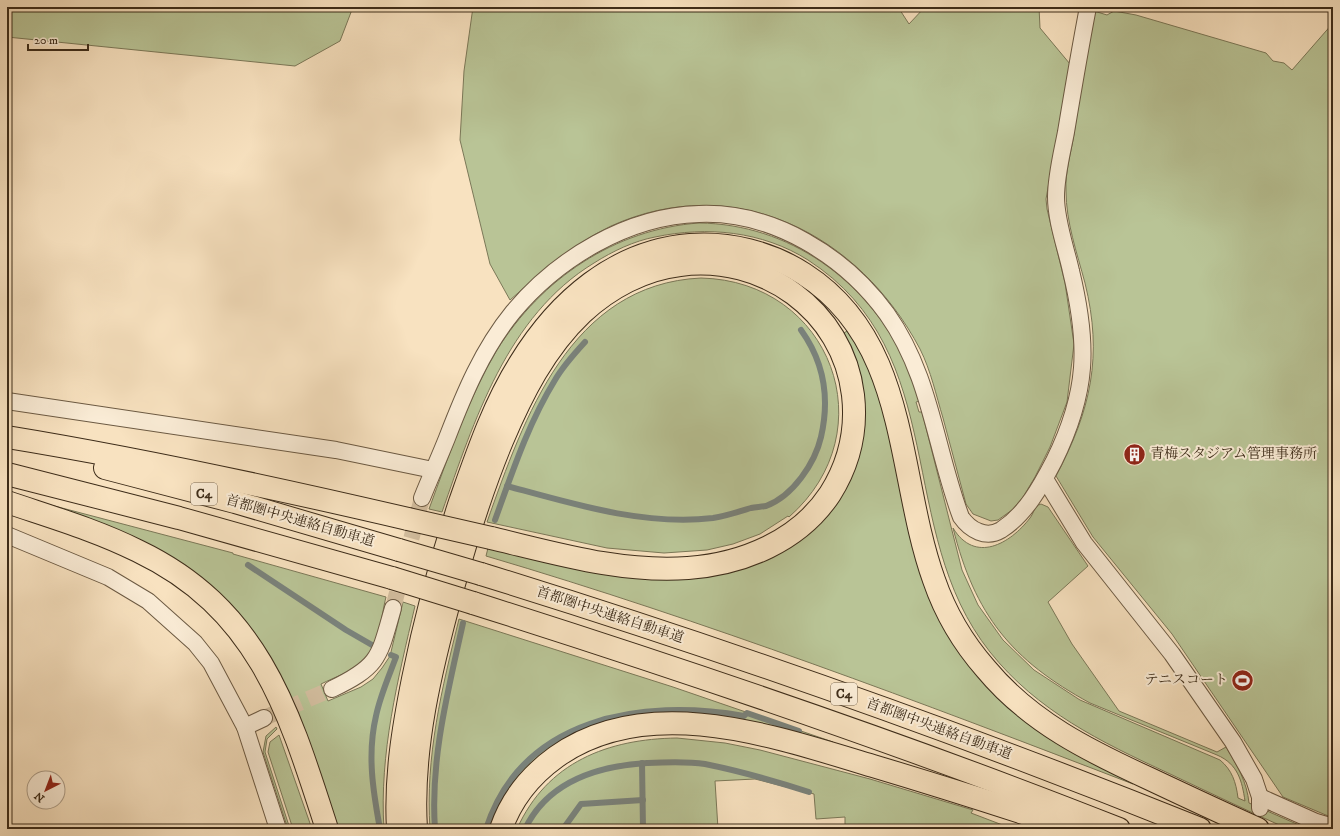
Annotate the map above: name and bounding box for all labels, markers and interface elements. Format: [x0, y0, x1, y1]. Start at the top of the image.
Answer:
scale bar [28, 26, 88, 52]
text: 20 m [34, 33, 58, 48]
building icon: 青梅スタジアム管理事務所 [1121, 441, 1147, 467]
place label: 青梅スタジアム管理事務所 [1150, 445, 1317, 463]
road number: C4 [191, 483, 217, 505]
street label: 首都圏中央連絡自動車道 [224, 491, 376, 551]
street label: 首都圏中央連絡自動車道 [534, 583, 686, 647]
sports icon: テニスコート [1230, 667, 1256, 693]
place label: テニスコート [1145, 671, 1228, 689]
road number: C4 [831, 683, 857, 705]
street label: 首都圏中央連絡自動車道 [864, 694, 1014, 764]
north arrow [26, 770, 66, 810]
text: N [32, 788, 48, 805]

